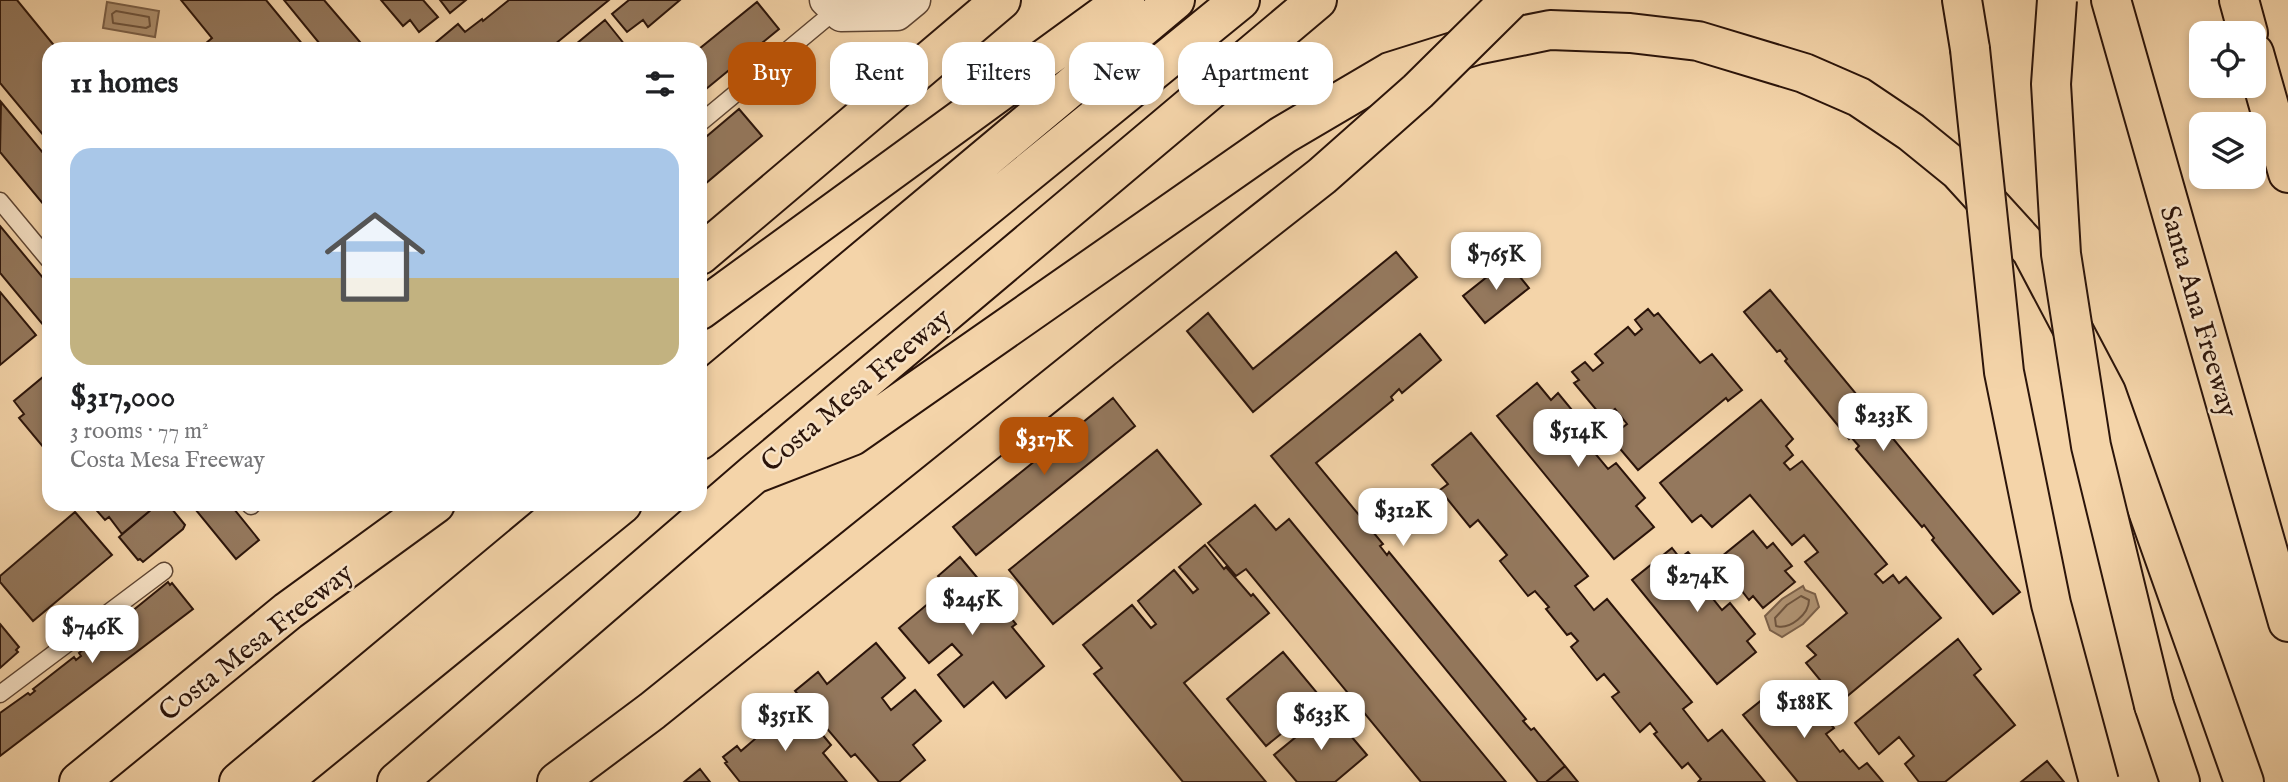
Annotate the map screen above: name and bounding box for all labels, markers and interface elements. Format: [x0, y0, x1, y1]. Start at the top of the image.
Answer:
map controls [2189, 21, 2266, 189]
button: locate [2189, 21, 2266, 98]
chip: Buy [728, 42, 816, 105]
chip: Rent [830, 42, 928, 105]
chip: Filters [942, 42, 1055, 105]
chip: New [1069, 42, 1164, 105]
chip: Apartment [1178, 42, 1333, 105]
text: 11 homes [70, 65, 178, 103]
icon: filters [641, 65, 679, 103]
button: layers [2189, 112, 2266, 189]
icon: home [312, 194, 438, 320]
street label: Santa Ana Freeway [2151, 202, 2245, 422]
pin: $765K [1447, 232, 1545, 292]
text: $765K [1467, 240, 1525, 269]
street label: Costa Mesa Freeway [755, 301, 959, 481]
text: $317,000 [70, 379, 175, 417]
pin: $233K [1834, 393, 1932, 453]
text: $233K [1854, 401, 1912, 430]
pin: $514K [1529, 410, 1627, 469]
text: 3 rooms · 77 m² [70, 417, 209, 446]
text: $514K [1549, 417, 1607, 446]
pin: $317K [995, 418, 1093, 477]
text: $317K [1015, 425, 1073, 454]
text: Costa Mesa Freeway [70, 446, 265, 475]
pin: $312K [1354, 489, 1452, 548]
text: $312K [1374, 496, 1432, 525]
pin: $274K [1648, 554, 1746, 614]
street label: Costa Mesa Freeway [152, 556, 361, 730]
text: $274K [1666, 562, 1728, 591]
pin: $245K [923, 578, 1021, 637]
text: $245K [942, 585, 1002, 614]
pin: $746K [43, 606, 141, 665]
text: $746K [61, 613, 123, 642]
pin: $188K [1755, 680, 1853, 740]
text: $188K [1776, 688, 1832, 717]
pin: $633K [1272, 692, 1370, 752]
pin: $351K [736, 694, 834, 753]
text: $633K [1293, 700, 1349, 729]
text: $351K [758, 701, 812, 730]

